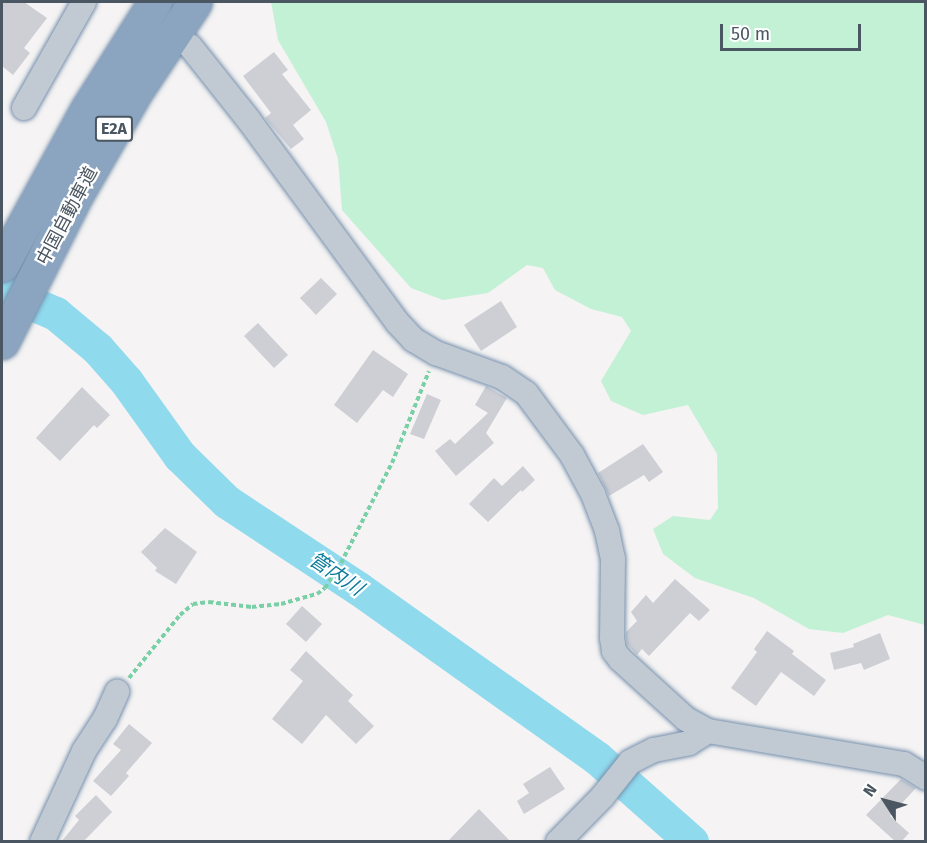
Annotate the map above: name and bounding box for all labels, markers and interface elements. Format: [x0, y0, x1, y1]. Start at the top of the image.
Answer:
scale bar [723, 12, 864, 50]
text: 50 m [731, 23, 770, 45]
road number: E2A [94, 116, 134, 142]
street label: 中国自動車道 [32, 163, 102, 269]
water label: 管内川 [304, 547, 368, 601]
north arrow [855, 771, 915, 831]
text: N [859, 780, 881, 800]

